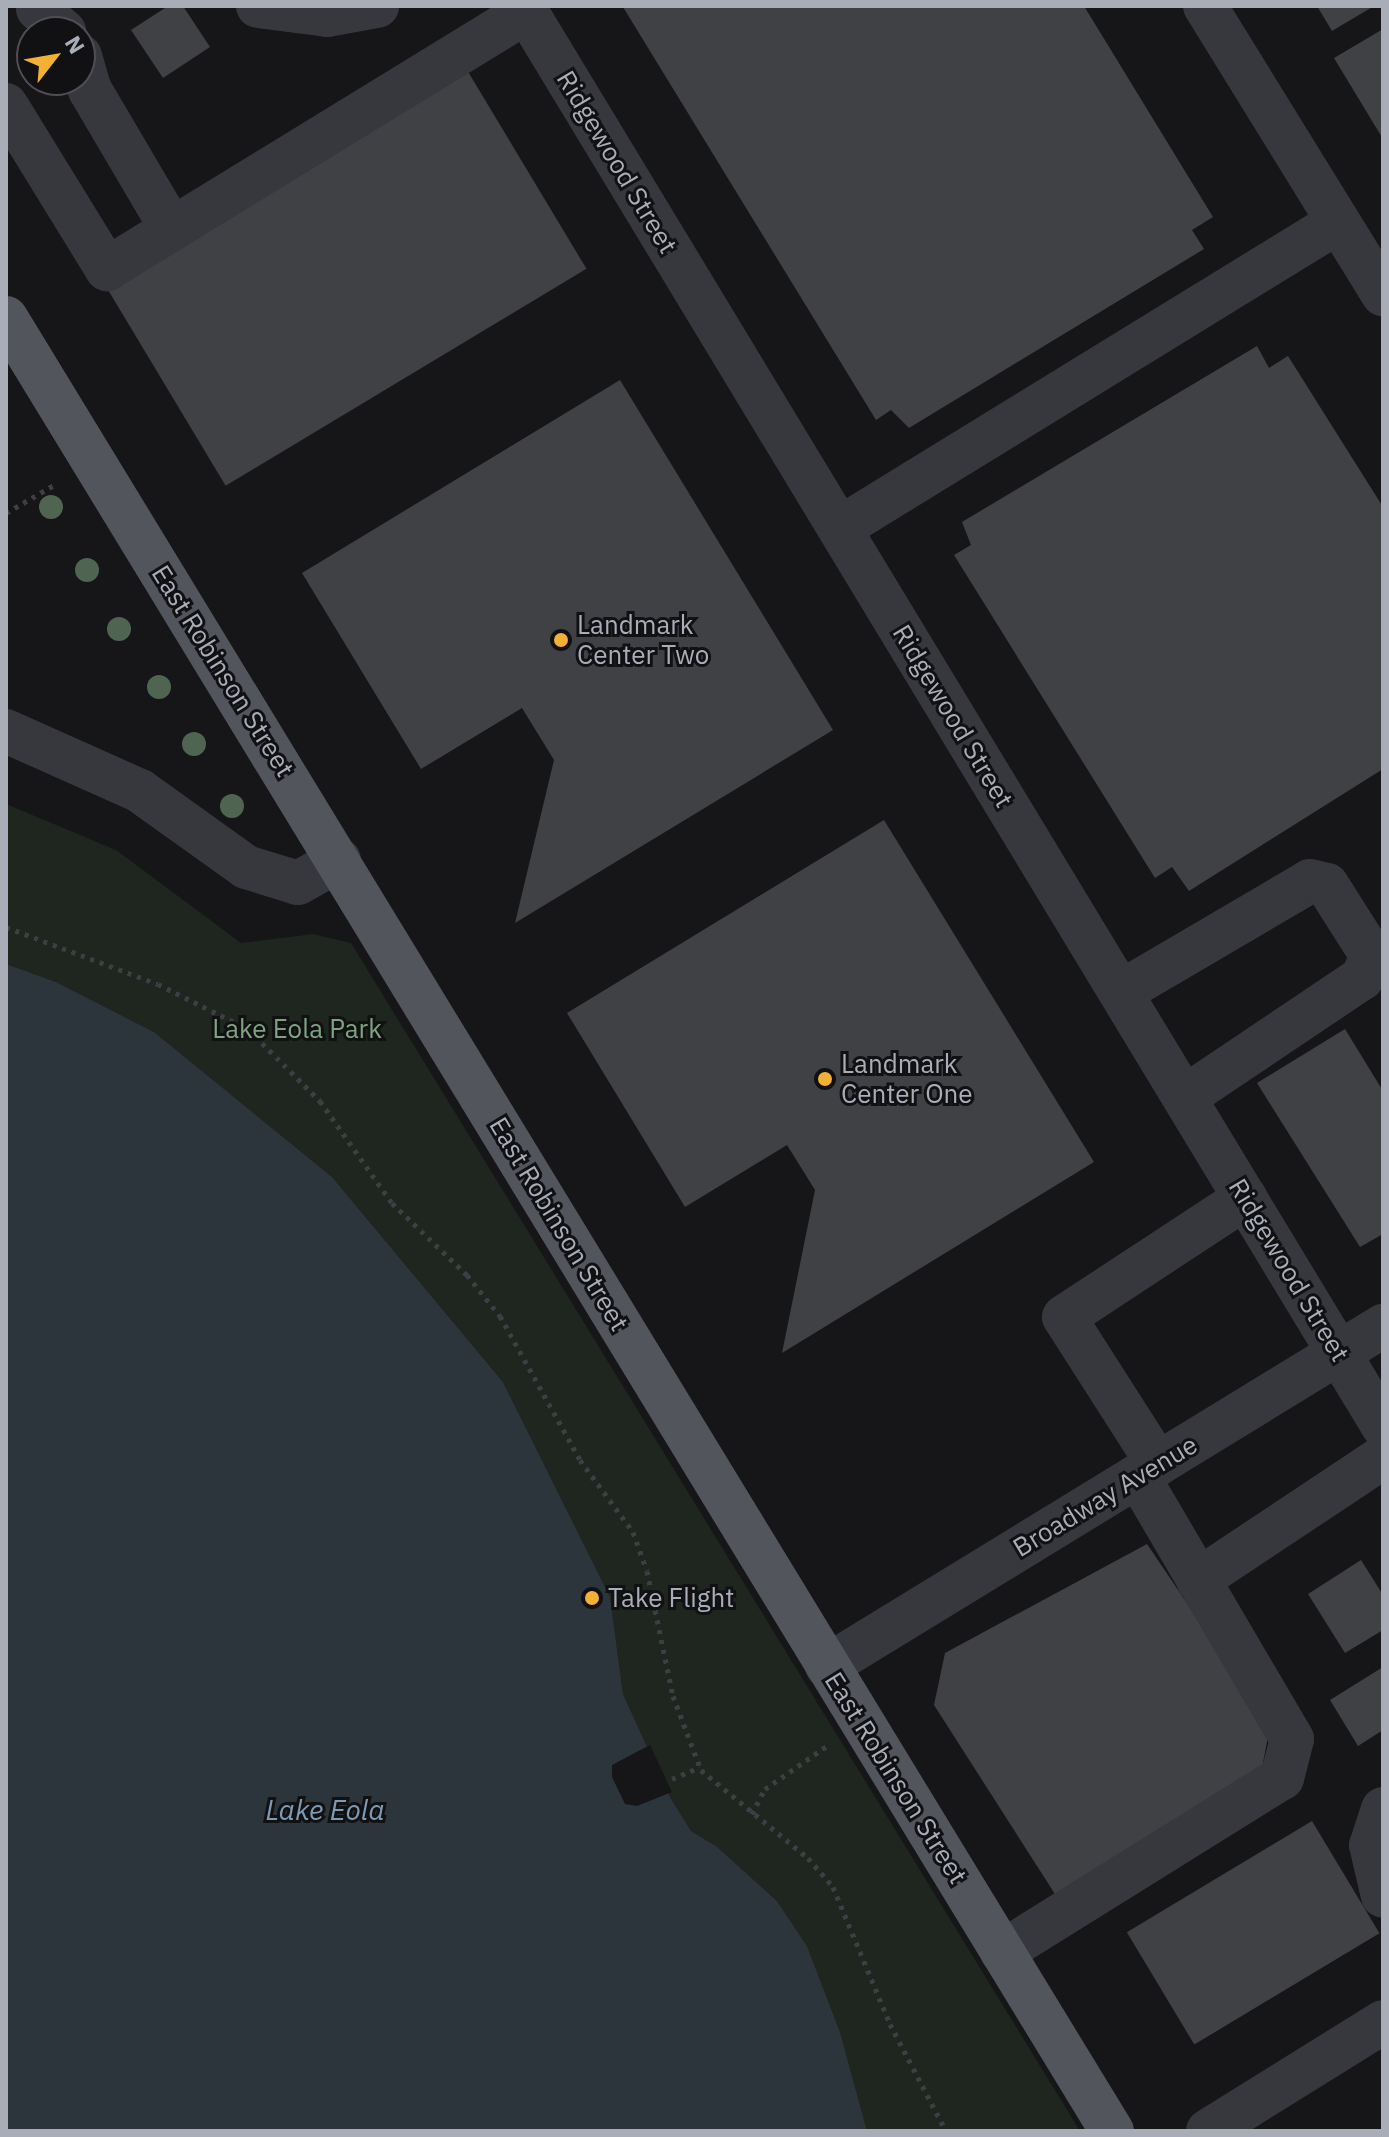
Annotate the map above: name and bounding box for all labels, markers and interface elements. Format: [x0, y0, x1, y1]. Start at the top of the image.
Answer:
north arrow [16, 16, 96, 96]
text: N [59, 30, 92, 59]
street label: Ridgewood Street [550, 65, 684, 259]
street label: East Robinson Street [145, 560, 301, 782]
place label: Landmark Center Two [577, 609, 709, 670]
street label: Ridgewood Street [886, 619, 1020, 813]
marker: Landmark Center Two [552, 631, 570, 649]
park label: Lake Eola Park [212, 1013, 382, 1045]
place label: Landmark Center One [841, 1048, 973, 1110]
marker: Landmark Center One [816, 1070, 834, 1088]
street label: East Robinson Street [483, 1112, 635, 1336]
street label: Ridgewood Street [1222, 1173, 1356, 1367]
street label: Broadway Avenue [1007, 1429, 1203, 1563]
place label: Take Flight [608, 1582, 734, 1614]
marker: Take Flight [583, 1589, 601, 1607]
street label: East Robinson Street [818, 1667, 974, 1889]
water label: Lake Eola [266, 1793, 384, 1827]

